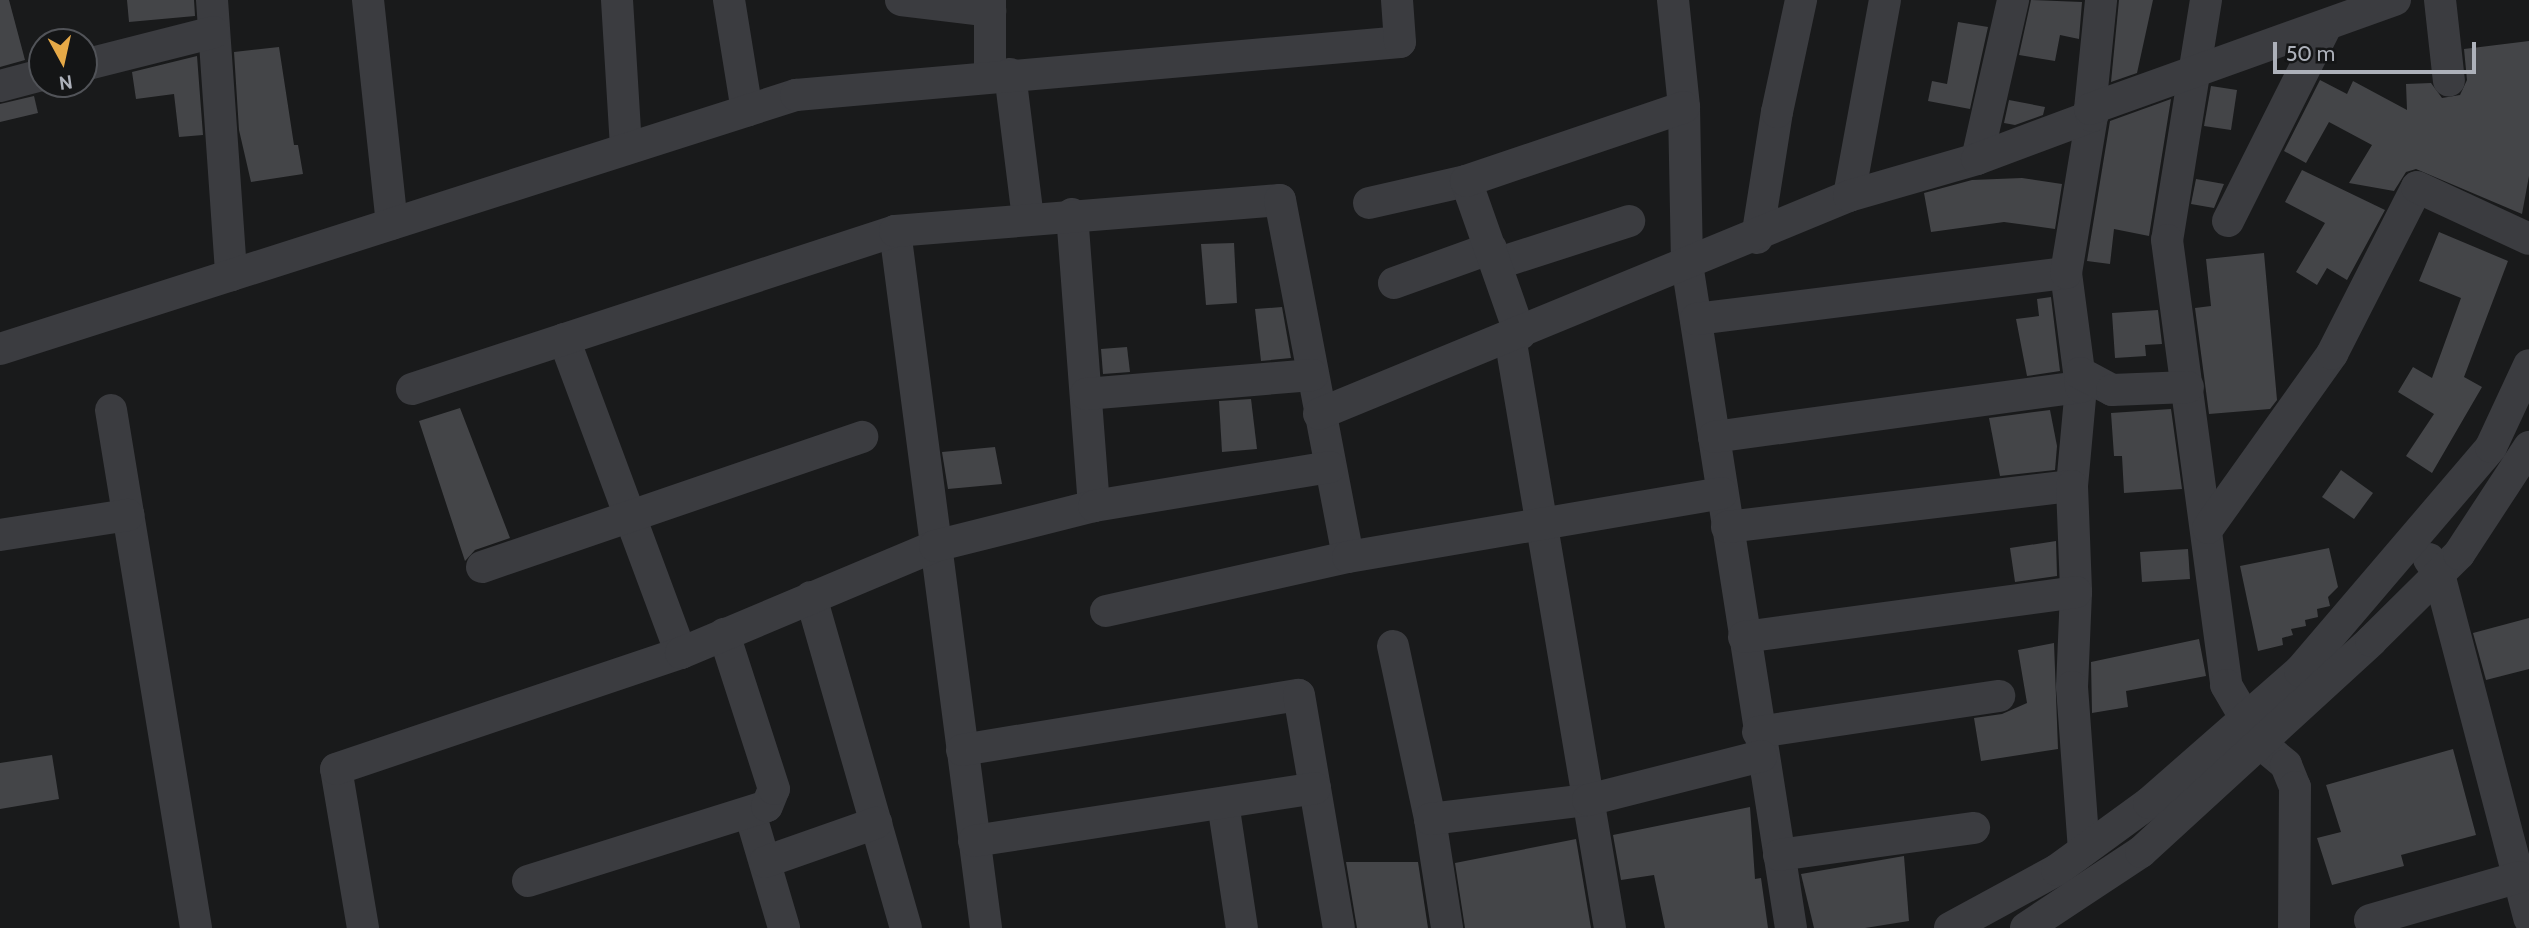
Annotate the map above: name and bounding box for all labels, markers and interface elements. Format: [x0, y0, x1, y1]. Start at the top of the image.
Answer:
north arrow [28, 28, 98, 98]
scale bar [2277, 28, 2480, 72]
text: 50 m [2286, 41, 2335, 66]
text: N [57, 70, 74, 95]

